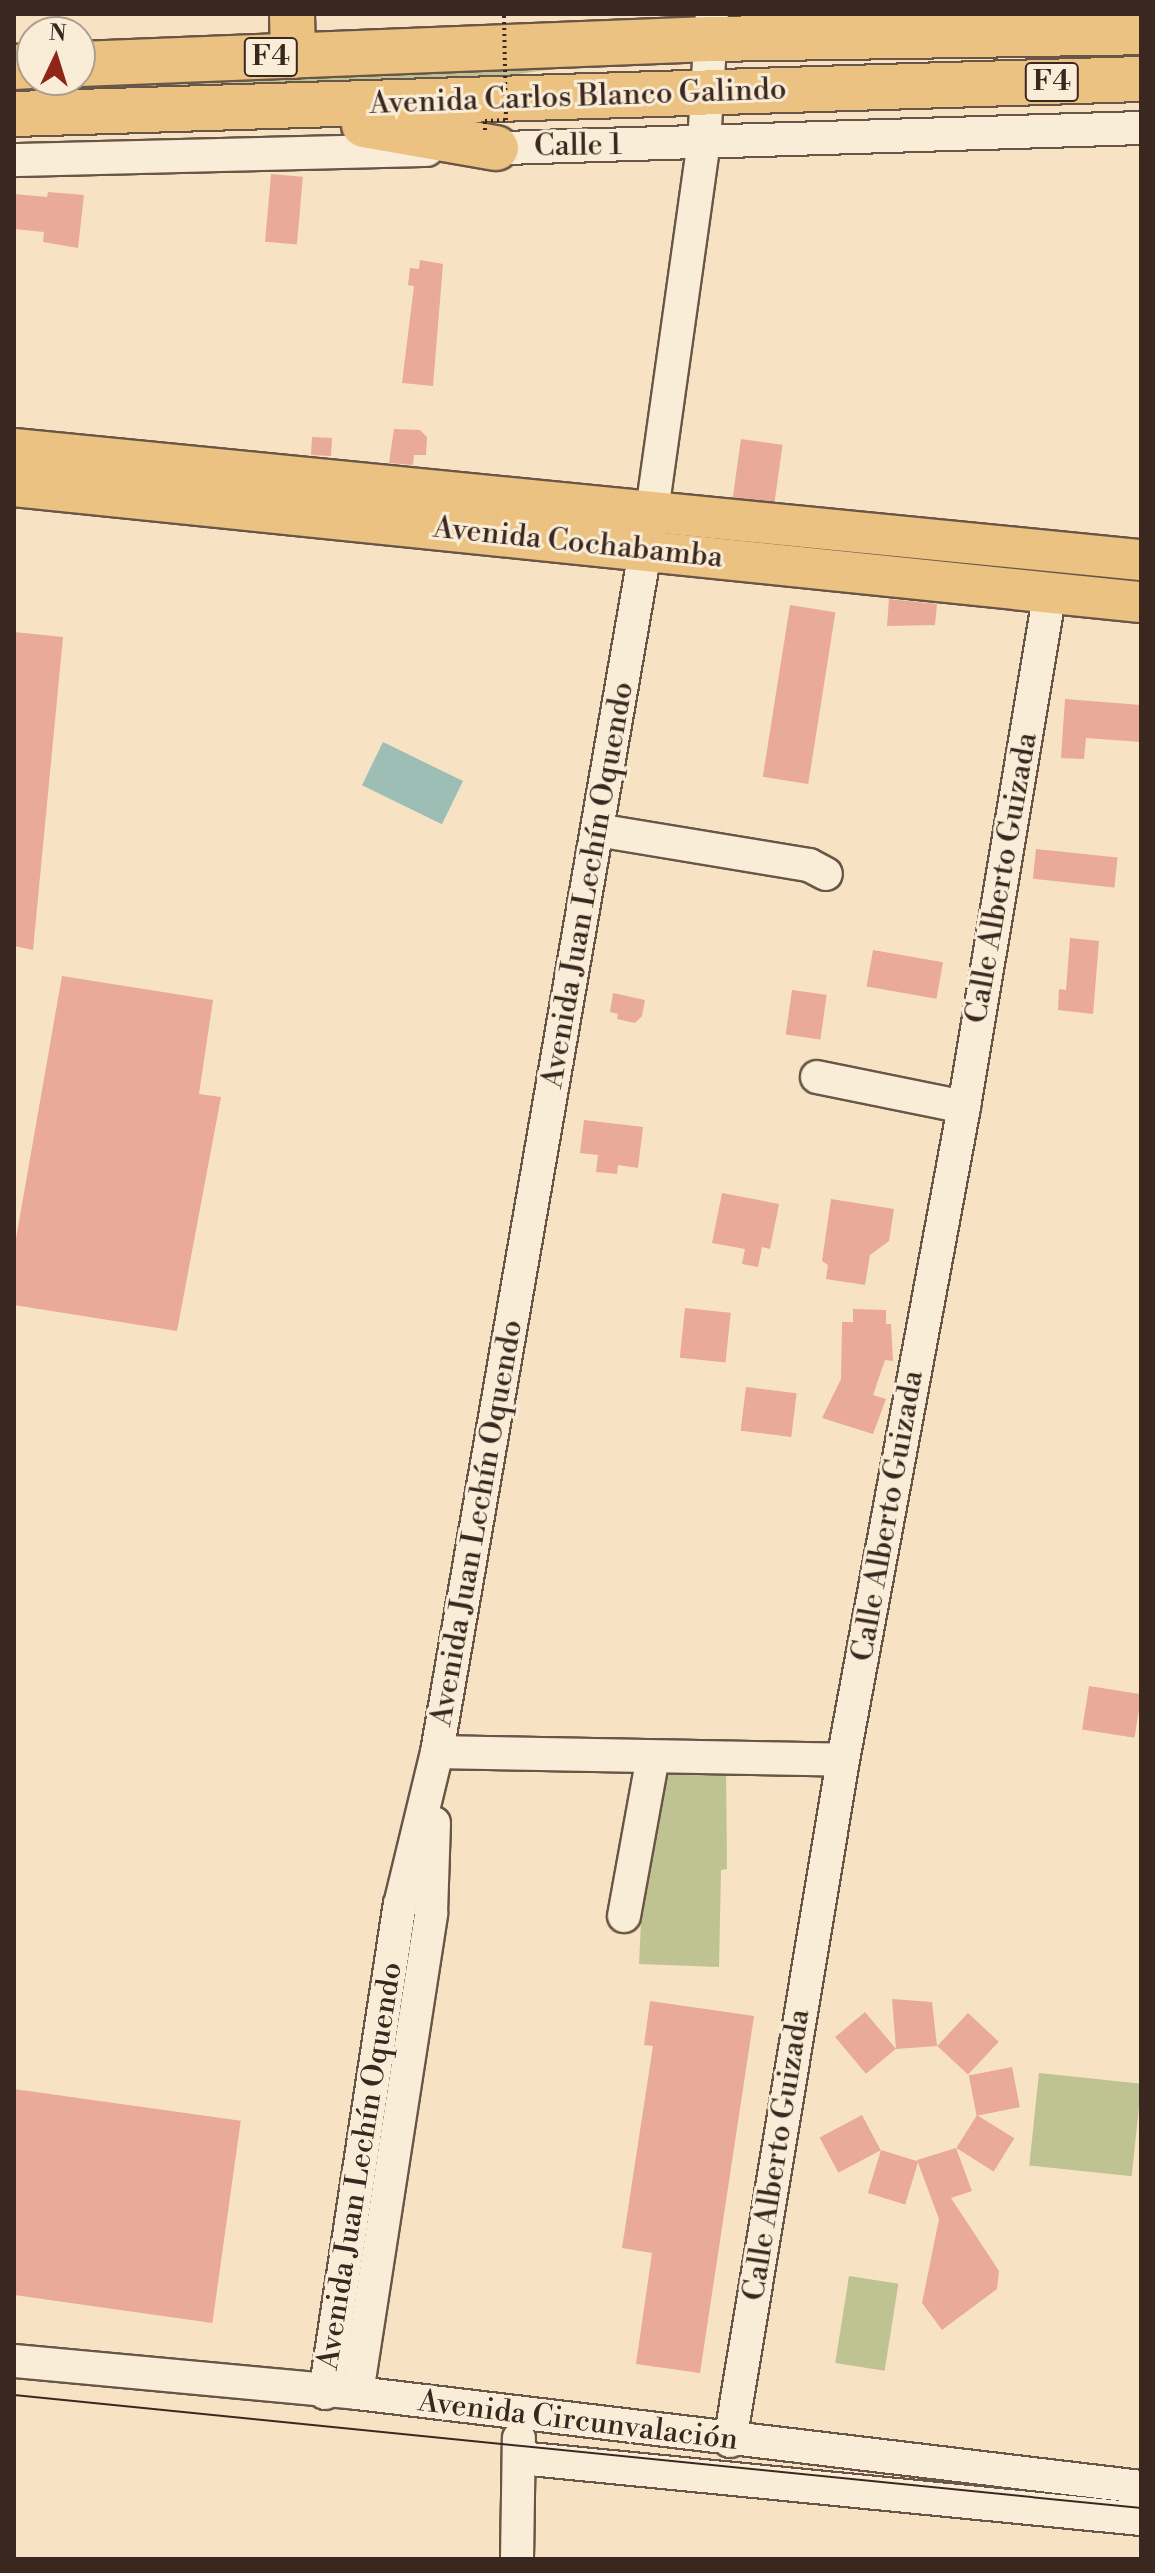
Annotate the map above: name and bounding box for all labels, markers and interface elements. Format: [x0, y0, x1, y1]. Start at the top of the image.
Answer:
north arrow [16, 16, 96, 96]
text: N [48, 19, 67, 48]
road number: F4 [243, 33, 299, 81]
road number: F4 [1024, 58, 1080, 106]
street label: Avenida Carlos Blanco Galindo [369, 72, 787, 122]
street label: Calle 1 [534, 127, 622, 165]
street label: Avenida Cochabamba [431, 510, 725, 576]
street label: Avenida Juan Lechín Oquendo [535, 679, 641, 1091]
street label: Calle Alberto Guizada [959, 730, 1045, 1026]
street label: Avenida Juan Lechín Oquendo [424, 1317, 530, 1729]
street label: Calle Alberto Guizada [845, 1368, 931, 1664]
street label: Avenida Juan Lechín Oquendo [310, 1960, 410, 2372]
street label: Calle Alberto Guizada [736, 2007, 818, 2303]
street label: Avenida Circunvalación [416, 2384, 740, 2458]

